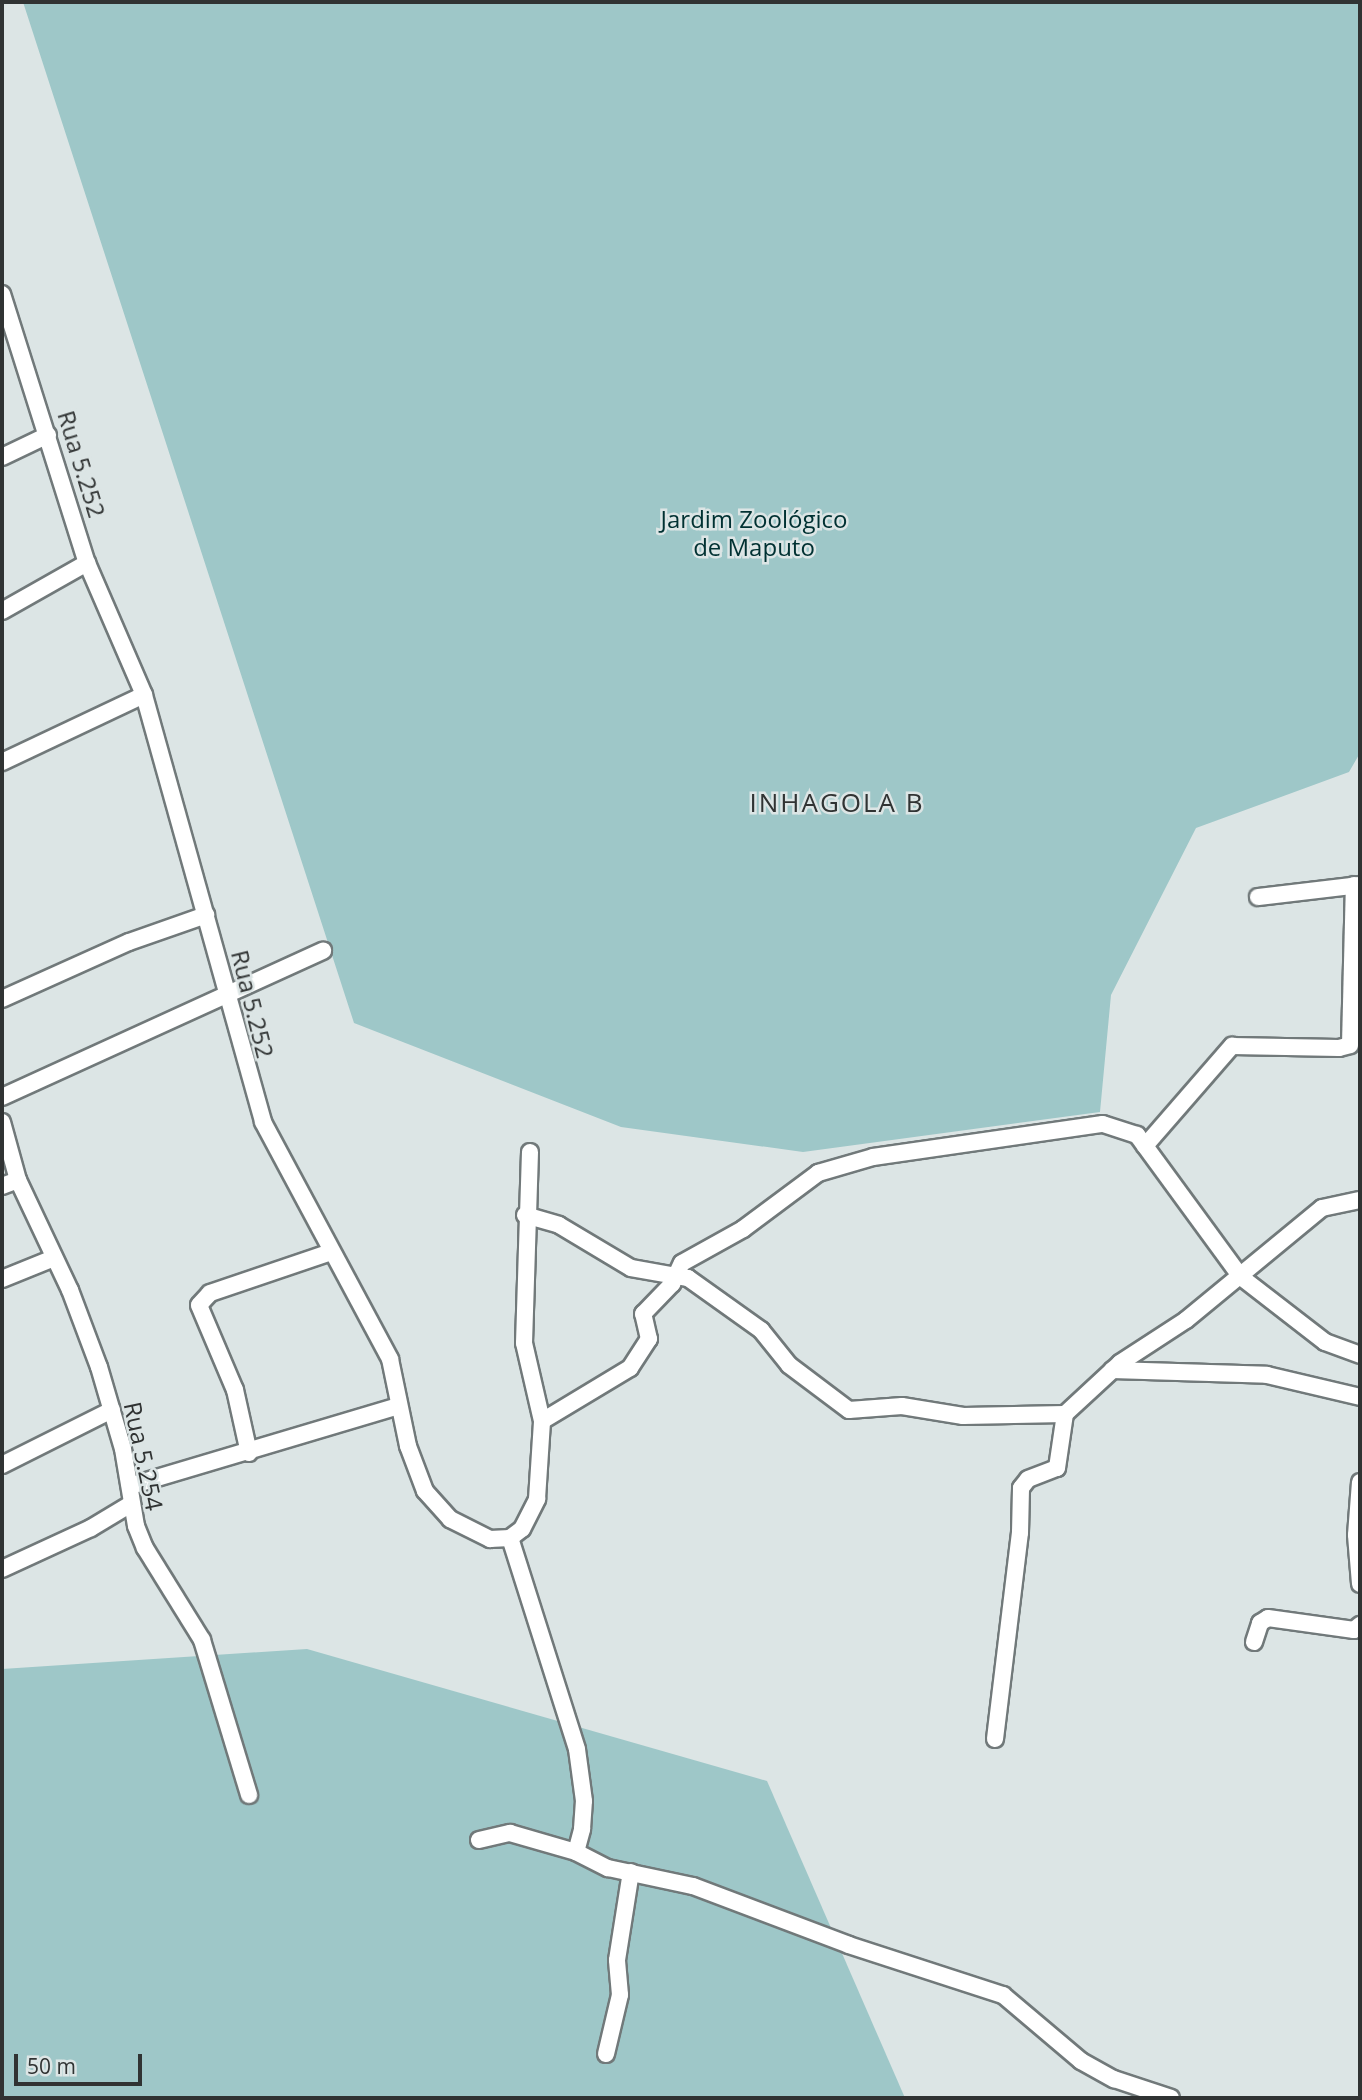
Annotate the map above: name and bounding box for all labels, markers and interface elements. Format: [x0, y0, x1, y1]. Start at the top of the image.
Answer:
street label: Rua 5.252 [52, 407, 112, 521]
park label: Jardim Zoológico de Maputo [661, 505, 847, 561]
district label: INHAGOLA B [751, 787, 923, 819]
street label: Rua 5.252 [226, 947, 280, 1061]
street label: Rua 5.254 [118, 1399, 170, 1513]
scale bar [18, 2040, 145, 2084]
text: 50 m [27, 2052, 76, 2080]

